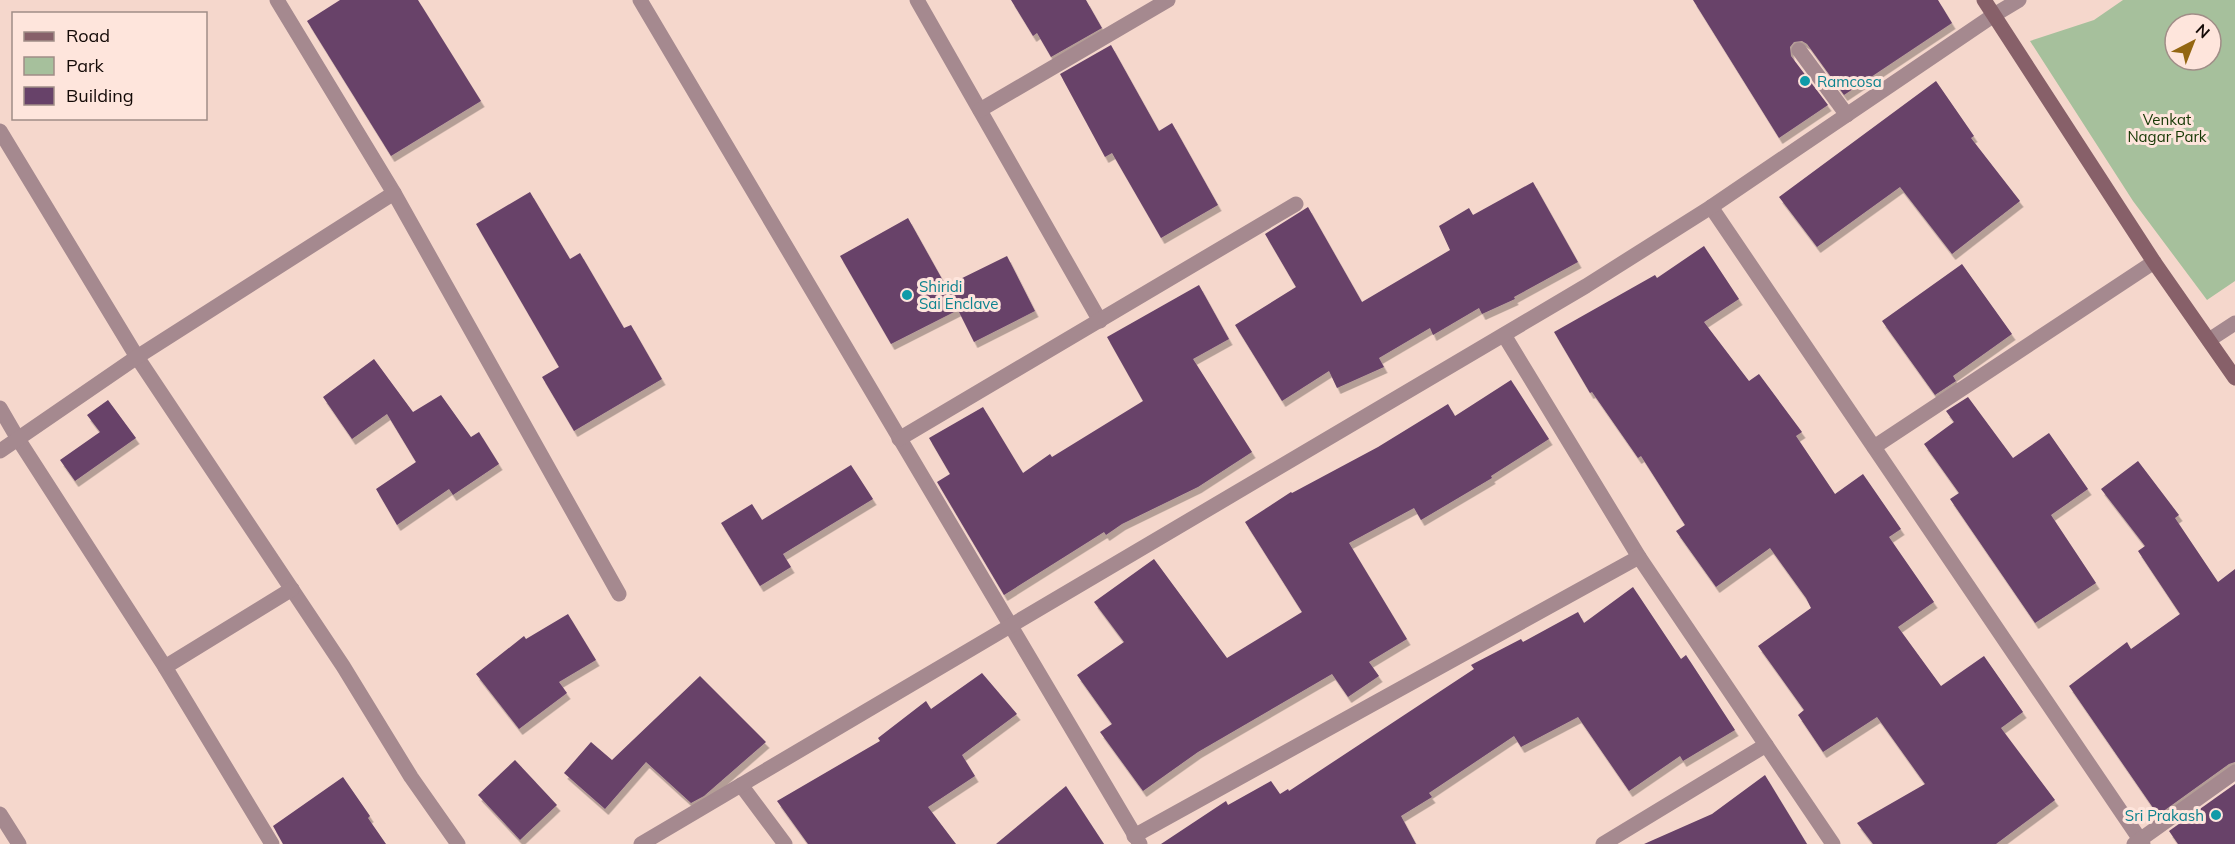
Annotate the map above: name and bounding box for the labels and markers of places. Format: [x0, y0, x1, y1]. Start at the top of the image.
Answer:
place label: Ramcosa [1817, 72, 1882, 91]
marker: Ramcosa [1798, 74, 1812, 88]
place label: Shiridi Sai Enclave [919, 277, 998, 313]
marker: Shiridi Sai Enclave [900, 288, 914, 302]
place label: Sri Prakash [2125, 806, 2204, 825]
marker: Sri Prakash [2209, 808, 2223, 822]

